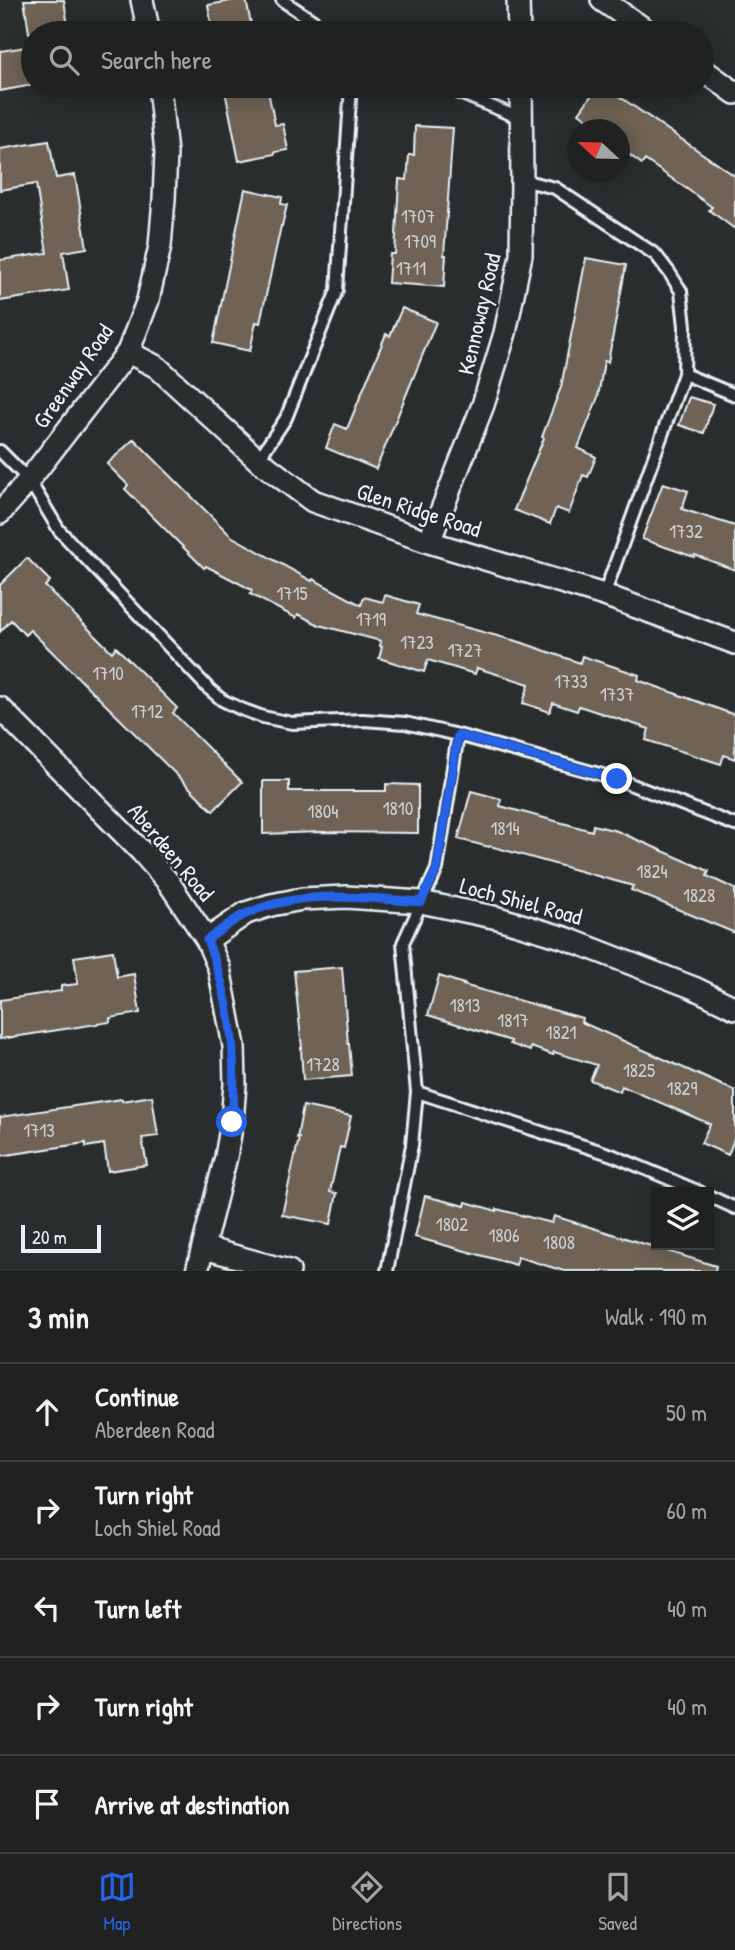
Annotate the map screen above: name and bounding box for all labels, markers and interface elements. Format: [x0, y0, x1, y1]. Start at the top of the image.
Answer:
search box [21, 21, 714, 98]
icon: search [45, 41, 83, 79]
text: Search here [101, 42, 212, 77]
north arrow [567, 119, 630, 182]
house number: 1707 [401, 203, 435, 229]
house number: 1709 [404, 228, 436, 254]
street label: Kennoway Road [450, 250, 508, 378]
house number: 1711 [396, 255, 426, 281]
street label: Greenway Road [25, 317, 120, 434]
street label: Glen Ridge Road [353, 475, 485, 544]
house number: 1732 [669, 518, 703, 544]
house number: 1715 [276, 580, 308, 606]
house number: 1719 [356, 606, 386, 632]
house number: 1723 [400, 629, 434, 655]
house number: 1727 [448, 637, 482, 663]
house number: 1710 [92, 660, 124, 686]
house number: 1733 [554, 668, 588, 694]
house number: 1737 [600, 681, 634, 707]
house number: 1712 [131, 698, 163, 724]
route end [601, 763, 632, 794]
house number: 1810 [383, 795, 413, 821]
street label: Aberdeen Road [121, 796, 222, 907]
house number: 1804 [308, 798, 338, 824]
house number: 1814 [490, 815, 520, 841]
house number: 1824 [636, 858, 668, 884]
street label: Loch Shiel Road [457, 869, 586, 932]
house number: 1828 [683, 882, 715, 908]
house number: 1813 [450, 992, 480, 1018]
house number: 1817 [497, 1007, 529, 1033]
house number: 1821 [546, 1019, 577, 1045]
house number: 1728 [306, 1051, 340, 1077]
house number: 1825 [623, 1057, 655, 1083]
house number: 1829 [667, 1075, 698, 1101]
route start [216, 1106, 247, 1137]
house number: 1713 [23, 1117, 55, 1143]
map controls [651, 1187, 714, 1250]
button: layers [651, 1187, 714, 1250]
house number: 1802 [436, 1211, 468, 1237]
scale bar [21, 1222, 102, 1254]
house number: 1806 [488, 1222, 520, 1248]
text: 20 m [32, 1224, 67, 1250]
house number: 1808 [543, 1229, 575, 1255]
text: 3 min [28, 1297, 89, 1337]
text: Walk · 190 m [605, 1301, 707, 1332]
text: Continue [95, 1379, 179, 1414]
icon: ahead [28, 1393, 66, 1431]
text: 50 m [666, 1397, 707, 1428]
text: Aberdeen Road [95, 1414, 214, 1445]
text: Turn right [95, 1477, 193, 1512]
icon: right [28, 1491, 66, 1529]
text: 60 m [667, 1495, 707, 1526]
text: Loch Shiel Road [95, 1512, 220, 1543]
icon: left [28, 1589, 66, 1627]
text: Turn left [95, 1591, 181, 1626]
text: 40 m [667, 1593, 707, 1624]
icon: right [28, 1687, 66, 1725]
text: Turn right [95, 1689, 193, 1724]
text: 40 m [667, 1691, 707, 1722]
icon: arrive [28, 1785, 66, 1823]
text: Arrive at destination [95, 1787, 290, 1822]
tab: Map [98, 1868, 136, 1936]
tab: Directions [332, 1868, 402, 1936]
tab: Saved [598, 1868, 637, 1936]

